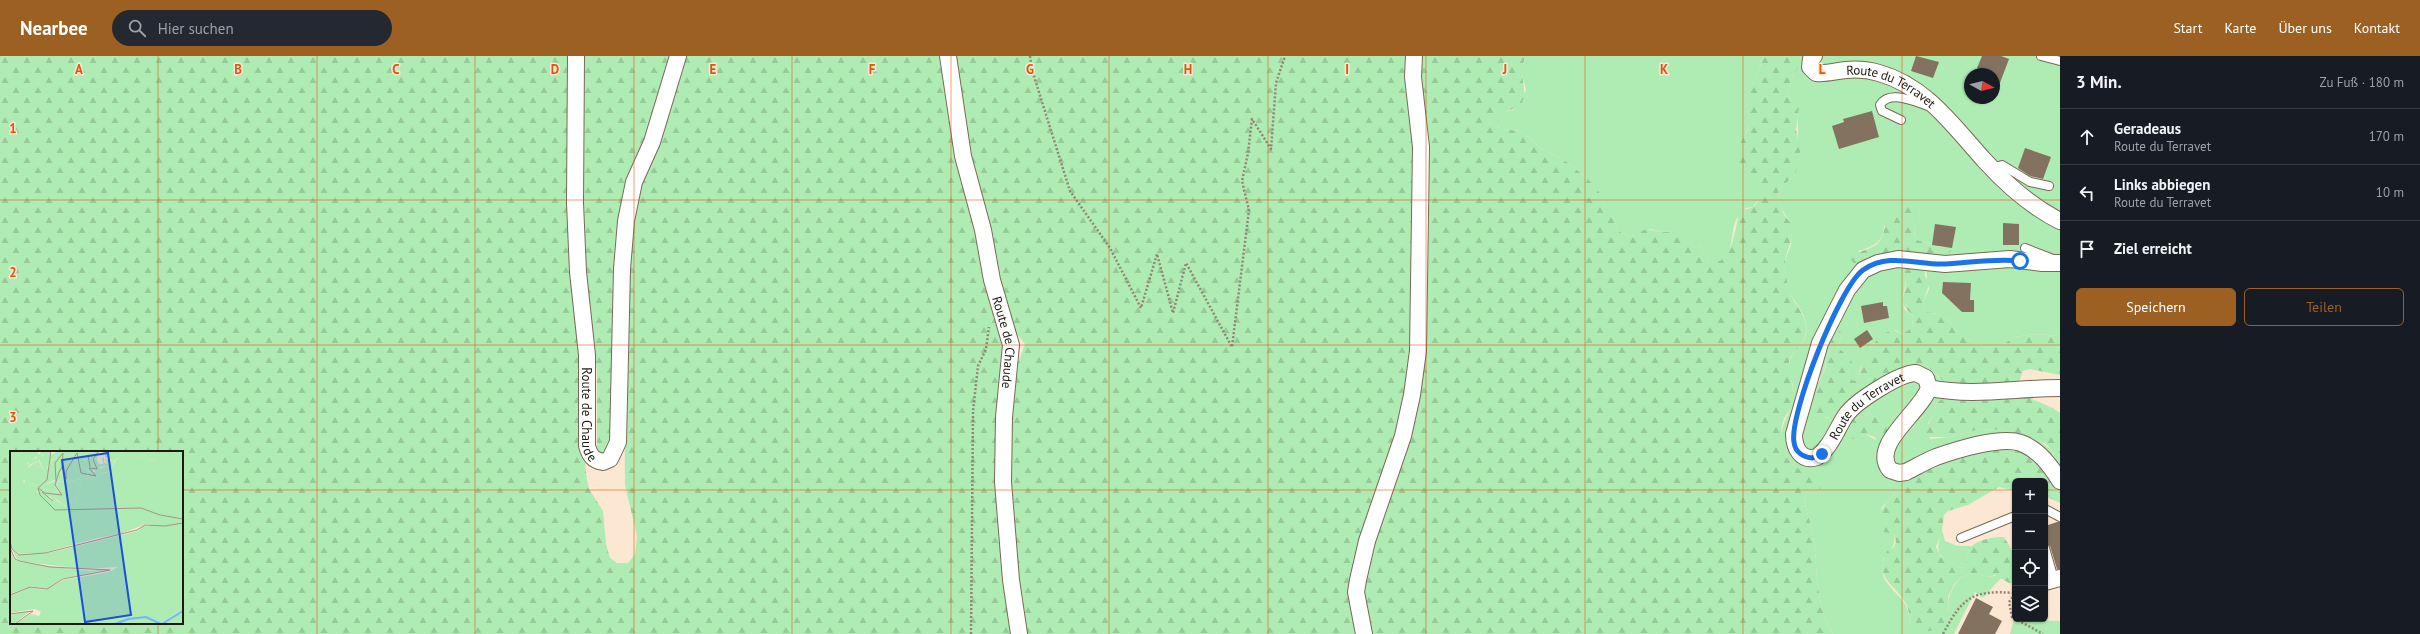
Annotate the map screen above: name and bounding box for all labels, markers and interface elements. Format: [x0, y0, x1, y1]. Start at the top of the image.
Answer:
search box [112, 10, 392, 46]
text: Nearbee [20, 16, 88, 40]
icon: search [126, 17, 148, 39]
text: Hier suchen [158, 19, 234, 38]
text: Start [2173, 19, 2202, 37]
text: Karte [2224, 19, 2256, 37]
text: Über uns [2278, 19, 2332, 37]
text: Kontakt [2354, 19, 2400, 37]
text: A [75, 61, 83, 78]
text: B [234, 61, 242, 78]
text: C [392, 61, 400, 78]
text: D [551, 61, 559, 78]
text: E [710, 61, 717, 78]
text: F [869, 61, 876, 78]
text: G [1026, 61, 1034, 78]
text: H [1184, 61, 1192, 78]
text: I [1345, 61, 1349, 78]
text: J [1502, 61, 1507, 78]
text: K [1660, 61, 1668, 78]
text: L [1819, 61, 1826, 78]
street label: Route du Terravet [1846, 62, 1940, 112]
north arrow [1964, 68, 2000, 104]
text: 3 Min. [2076, 71, 2122, 93]
text: Zu Fuß · 180 m [2320, 74, 2404, 91]
text: Geradeaus [2114, 119, 2181, 138]
text: 1 [9, 120, 17, 137]
icon: ahead [2076, 126, 2098, 148]
text: 170 m [2369, 128, 2404, 145]
text: Route du Terravet [2114, 138, 2211, 155]
text: Links abbiegen [2114, 175, 2210, 194]
icon: left [2076, 182, 2098, 204]
text: 10 m [2376, 184, 2404, 201]
text: Route du Terravet [2114, 194, 2211, 211]
icon: arrive [2076, 238, 2098, 260]
text: Ziel erreicht [2114, 239, 2192, 258]
route start [2011, 252, 2029, 270]
text: 2 [9, 264, 17, 281]
button: Speichern [2076, 288, 2236, 326]
button: Teilen [2244, 288, 2404, 326]
street label: Route de Chaude [988, 294, 1019, 389]
street label: Route de Chaude [578, 367, 600, 466]
street label: Route du Terravet [1826, 368, 1908, 443]
text: 3 [9, 409, 17, 426]
route end [1813, 445, 1831, 463]
inset map [10, 451, 183, 624]
map controls [2012, 478, 2048, 622]
button: + [2012, 478, 2048, 514]
button: − [2012, 514, 2048, 550]
button: locate [2012, 550, 2048, 586]
button: layers [2012, 586, 2048, 622]

